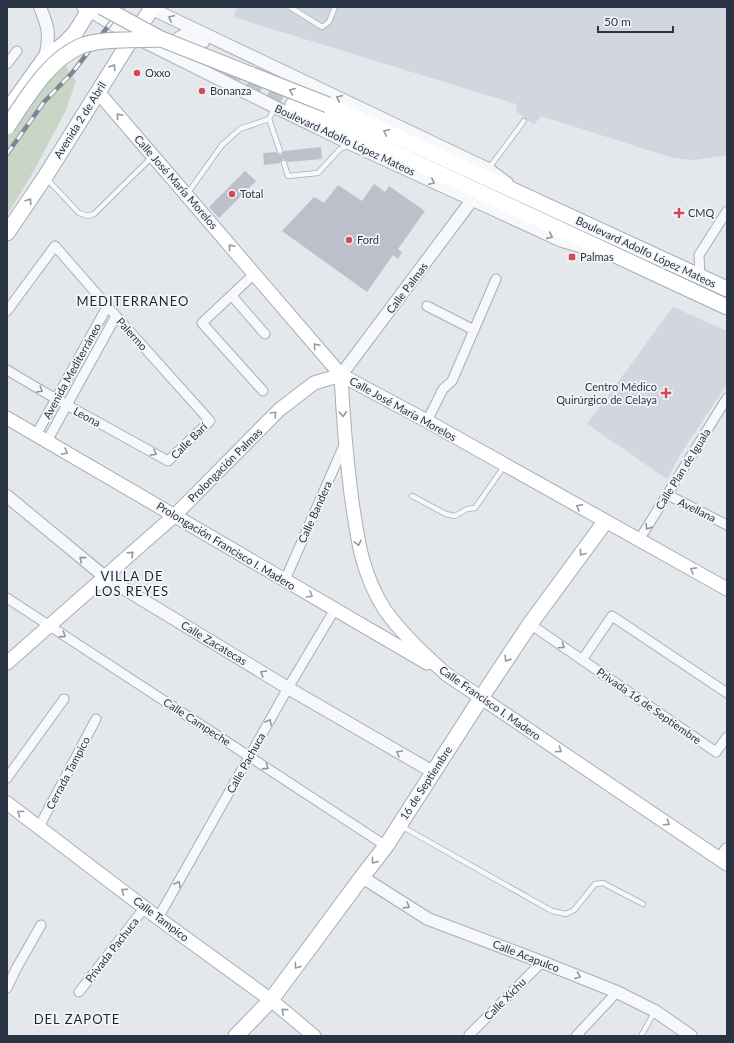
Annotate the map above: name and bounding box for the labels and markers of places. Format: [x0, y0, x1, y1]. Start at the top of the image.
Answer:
place label: Oxxo [145, 66, 171, 79]
marker: Oxxo [132, 68, 142, 78]
place label: Bonanza [210, 84, 251, 97]
marker: Bonanza [197, 86, 207, 96]
place label: Total [240, 187, 263, 200]
marker: Total [227, 189, 237, 199]
place label: CMQ [688, 206, 715, 219]
marker: CMQ [673, 207, 685, 219]
place label: Ford [357, 233, 379, 246]
marker: Ford [344, 235, 354, 245]
place label: Palmas [580, 250, 614, 263]
marker: Palmas [567, 252, 577, 262]
place label: Centro Médico Quirúrgico de Celaya [556, 380, 657, 406]
marker: Centro Médico Quirúrgico de Celaya [660, 387, 672, 399]

